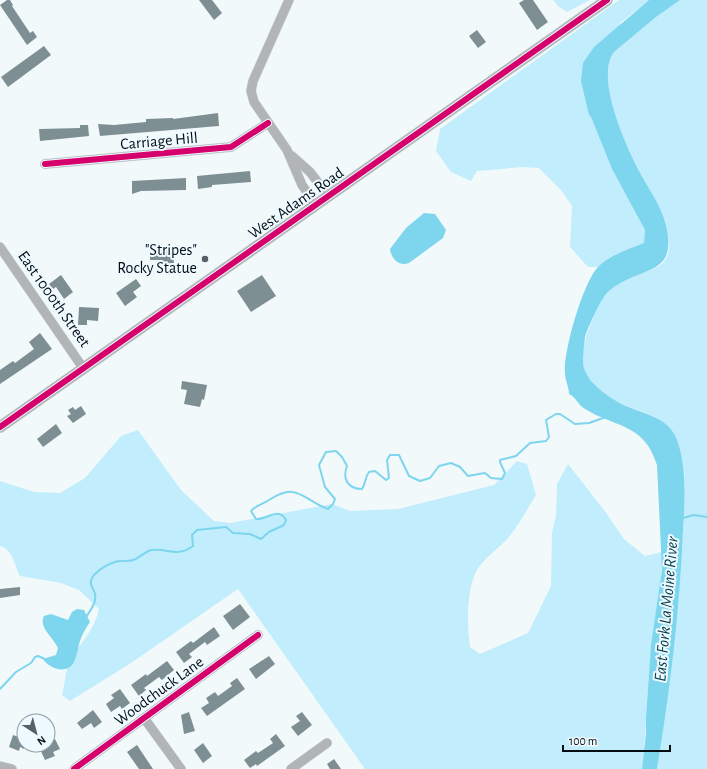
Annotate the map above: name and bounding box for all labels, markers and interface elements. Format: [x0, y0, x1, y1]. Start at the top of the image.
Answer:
street label: Carriage Hill [120, 130, 198, 152]
street label: West Adams Road [245, 164, 347, 242]
place label: "Stripes" Rocky Statue [117, 242, 197, 277]
street label: East 1000th Street [15, 248, 93, 350]
marker: "Stripes" Rocky Statue [200, 254, 210, 264]
water label: East Fork La Moine River [651, 535, 681, 682]
street label: Woodchuck Lane [111, 653, 207, 729]
north arrow [16, 713, 56, 753]
scale bar [563, 727, 670, 753]
text: N [35, 734, 48, 747]
text: 100 m [569, 735, 597, 747]

